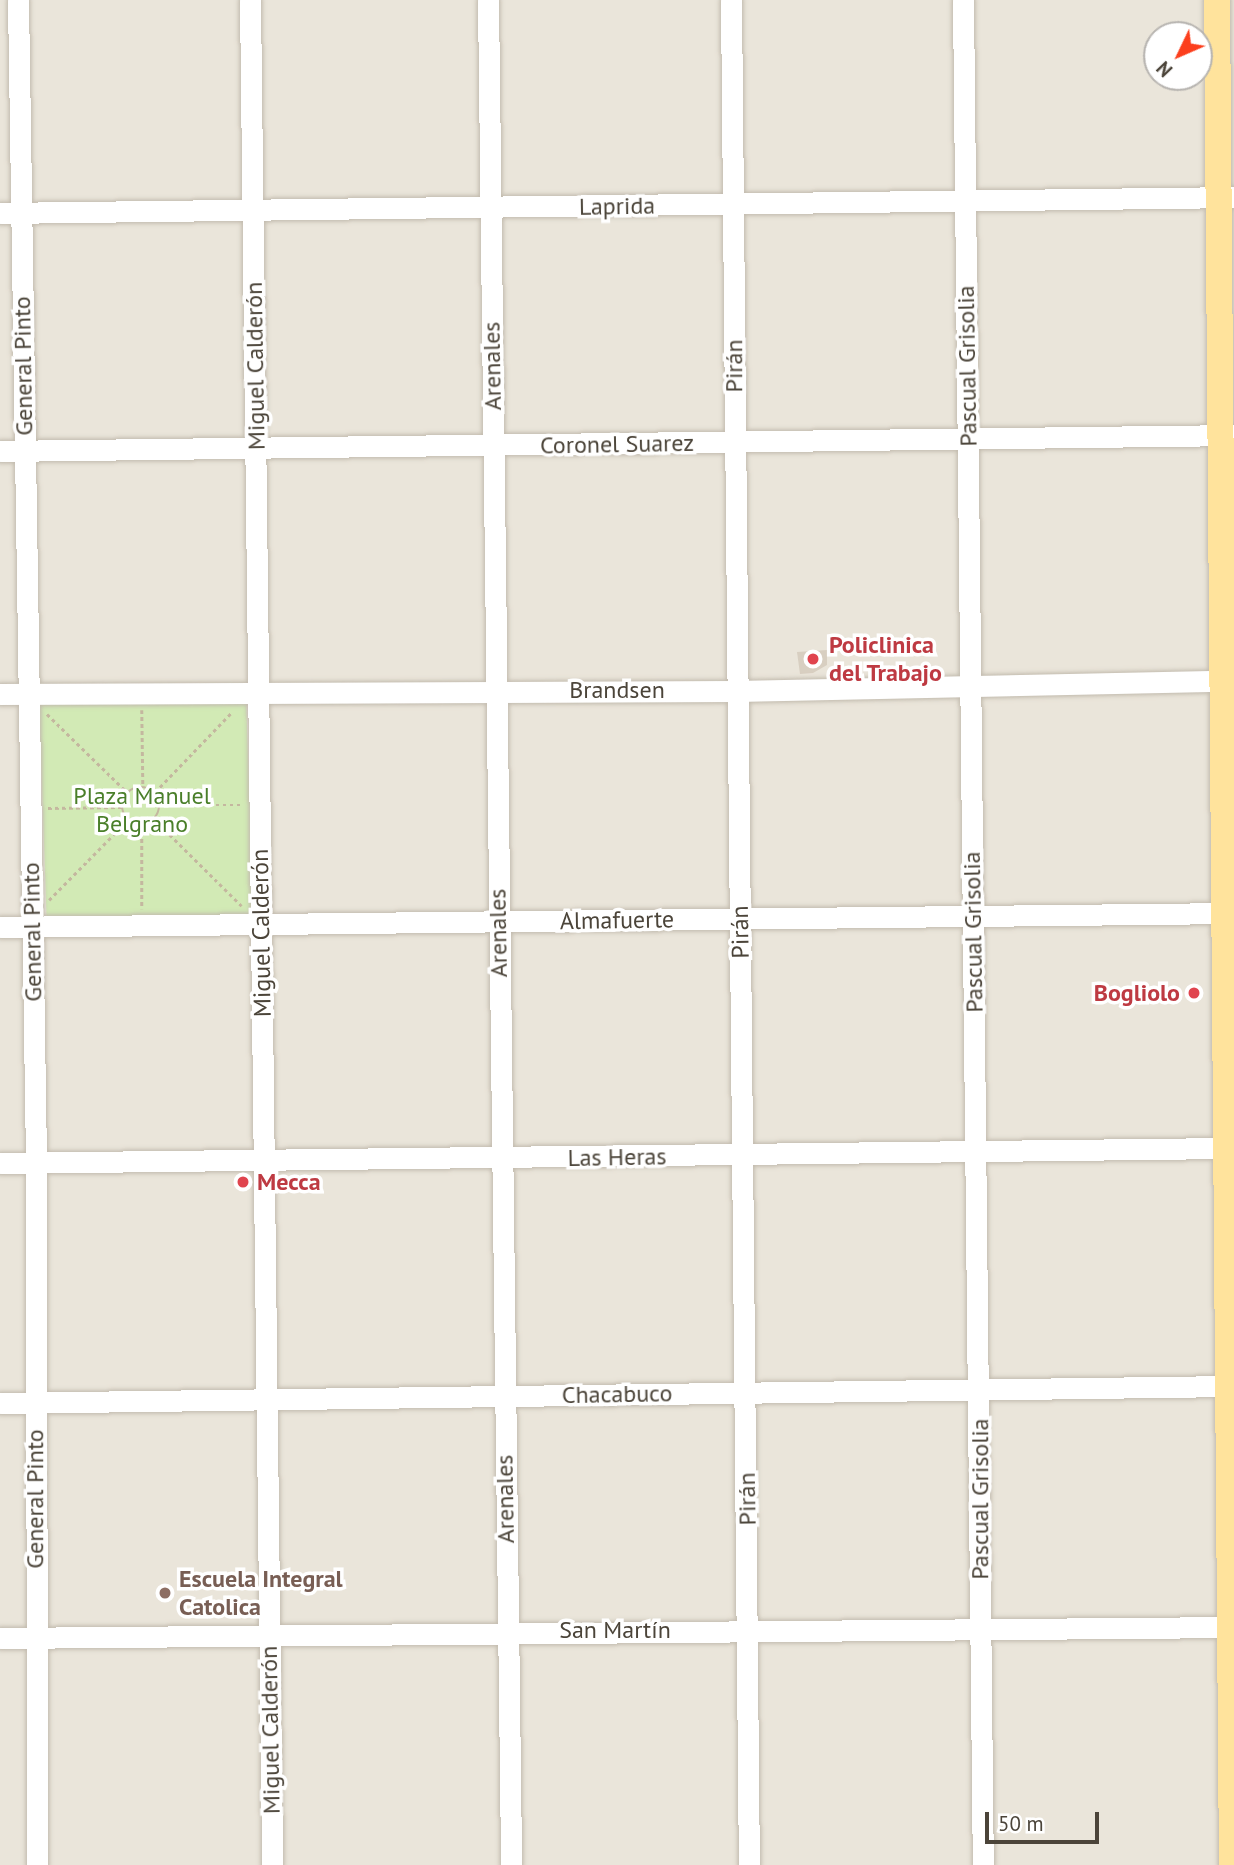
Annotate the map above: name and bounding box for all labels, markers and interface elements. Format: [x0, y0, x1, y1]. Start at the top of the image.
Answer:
north arrow [1143, 21, 1213, 91]
text: N [1151, 56, 1177, 82]
street label: Laprida [579, 191, 655, 221]
street label: Miguel Calderón [239, 282, 271, 450]
street label: Pascual Grisolia [951, 285, 983, 447]
street label: General Pinto [7, 296, 39, 436]
street label: Arenales [477, 321, 507, 411]
street label: Pirán [720, 339, 748, 393]
street label: Coronel Suarez [540, 428, 694, 460]
place label: Policlinica del Trabajo [829, 631, 943, 687]
marker: Policlinica del Trabajo [803, 649, 823, 669]
street label: Brandsen [569, 676, 665, 704]
park label: Plaza Manuel Belgrano [73, 782, 211, 838]
street label: Miguel Calderón [245, 849, 277, 1017]
street label: Pascual Grisolia [957, 851, 989, 1013]
street label: General Pinto [16, 862, 48, 1002]
street label: Arenales [483, 888, 513, 978]
street label: Almafuerte [560, 905, 674, 935]
street label: Pirán [725, 905, 755, 959]
place label: Bogliolo [1094, 979, 1180, 1007]
marker: Bogliolo [1186, 985, 1202, 1001]
street label: Las Heras [567, 1142, 667, 1172]
place label: Mecca [257, 1168, 321, 1196]
marker: Mecca [235, 1174, 251, 1190]
street label: Chacabuco [562, 1379, 672, 1409]
street label: Pascual Grisolia [966, 1418, 994, 1580]
street label: General Pinto [21, 1429, 49, 1569]
street label: Arenales [490, 1454, 520, 1544]
street label: Pirán [732, 1472, 762, 1526]
place label: Escuela Integral Catolica [179, 1565, 343, 1621]
marker: Escuela Integral Catolica [157, 1585, 173, 1601]
street label: San Martín [559, 1616, 671, 1644]
street label: Miguel Calderón [254, 1646, 286, 1814]
scale bar [989, 1798, 1103, 1842]
text: 50 m [998, 1810, 1044, 1837]

